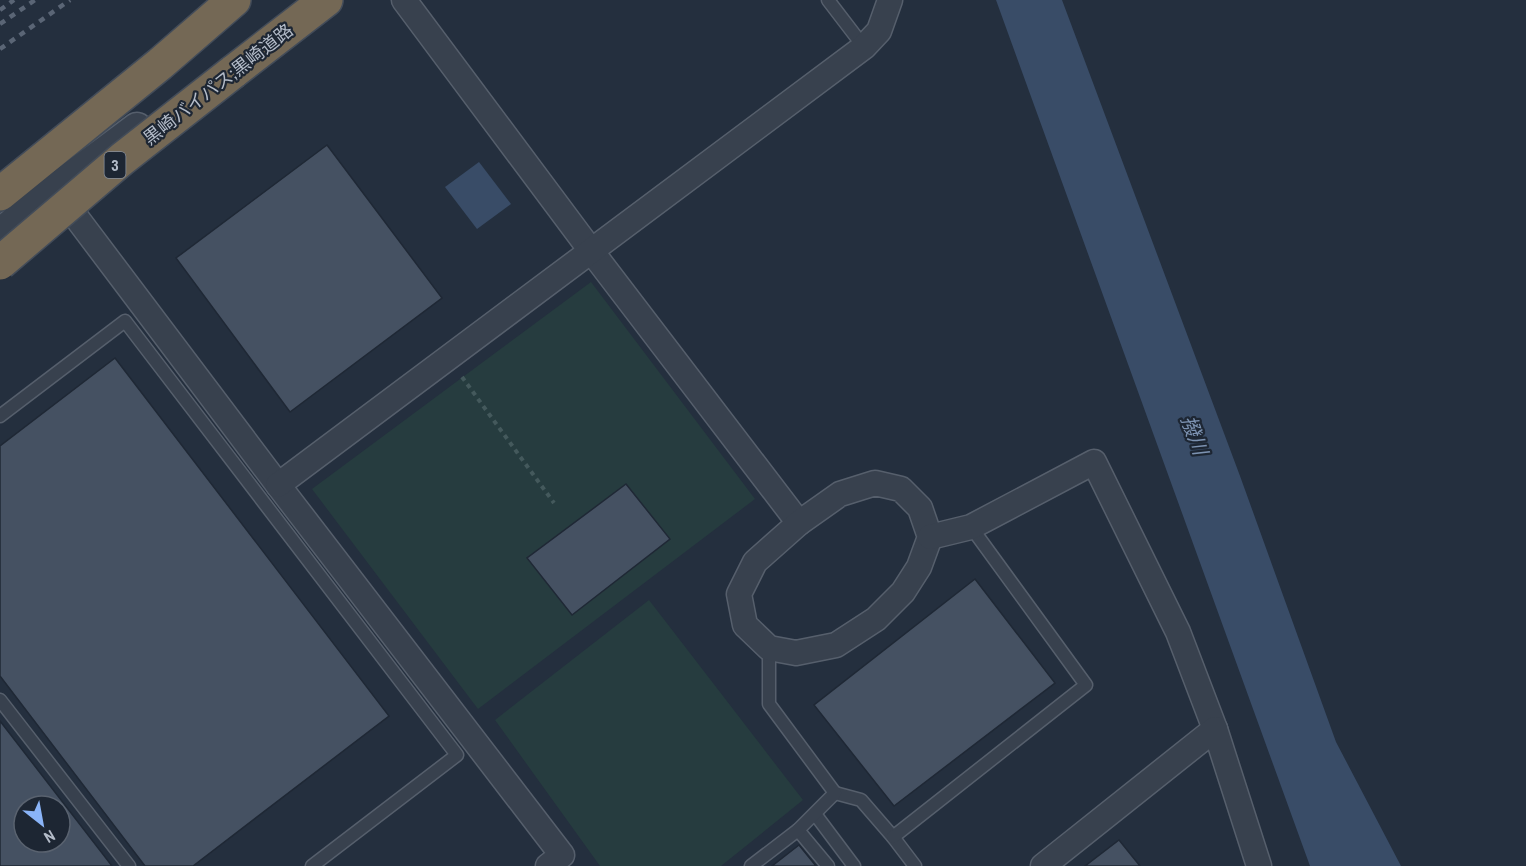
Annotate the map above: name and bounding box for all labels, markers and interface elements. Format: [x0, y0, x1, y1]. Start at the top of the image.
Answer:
street label: 黒崎バイパス;黒崎道路 [138, 18, 298, 150]
road number: 3 [104, 152, 126, 178]
water label: 撥川 [1175, 412, 1215, 460]
north arrow [12, 794, 72, 854]
text: N [40, 825, 59, 849]

